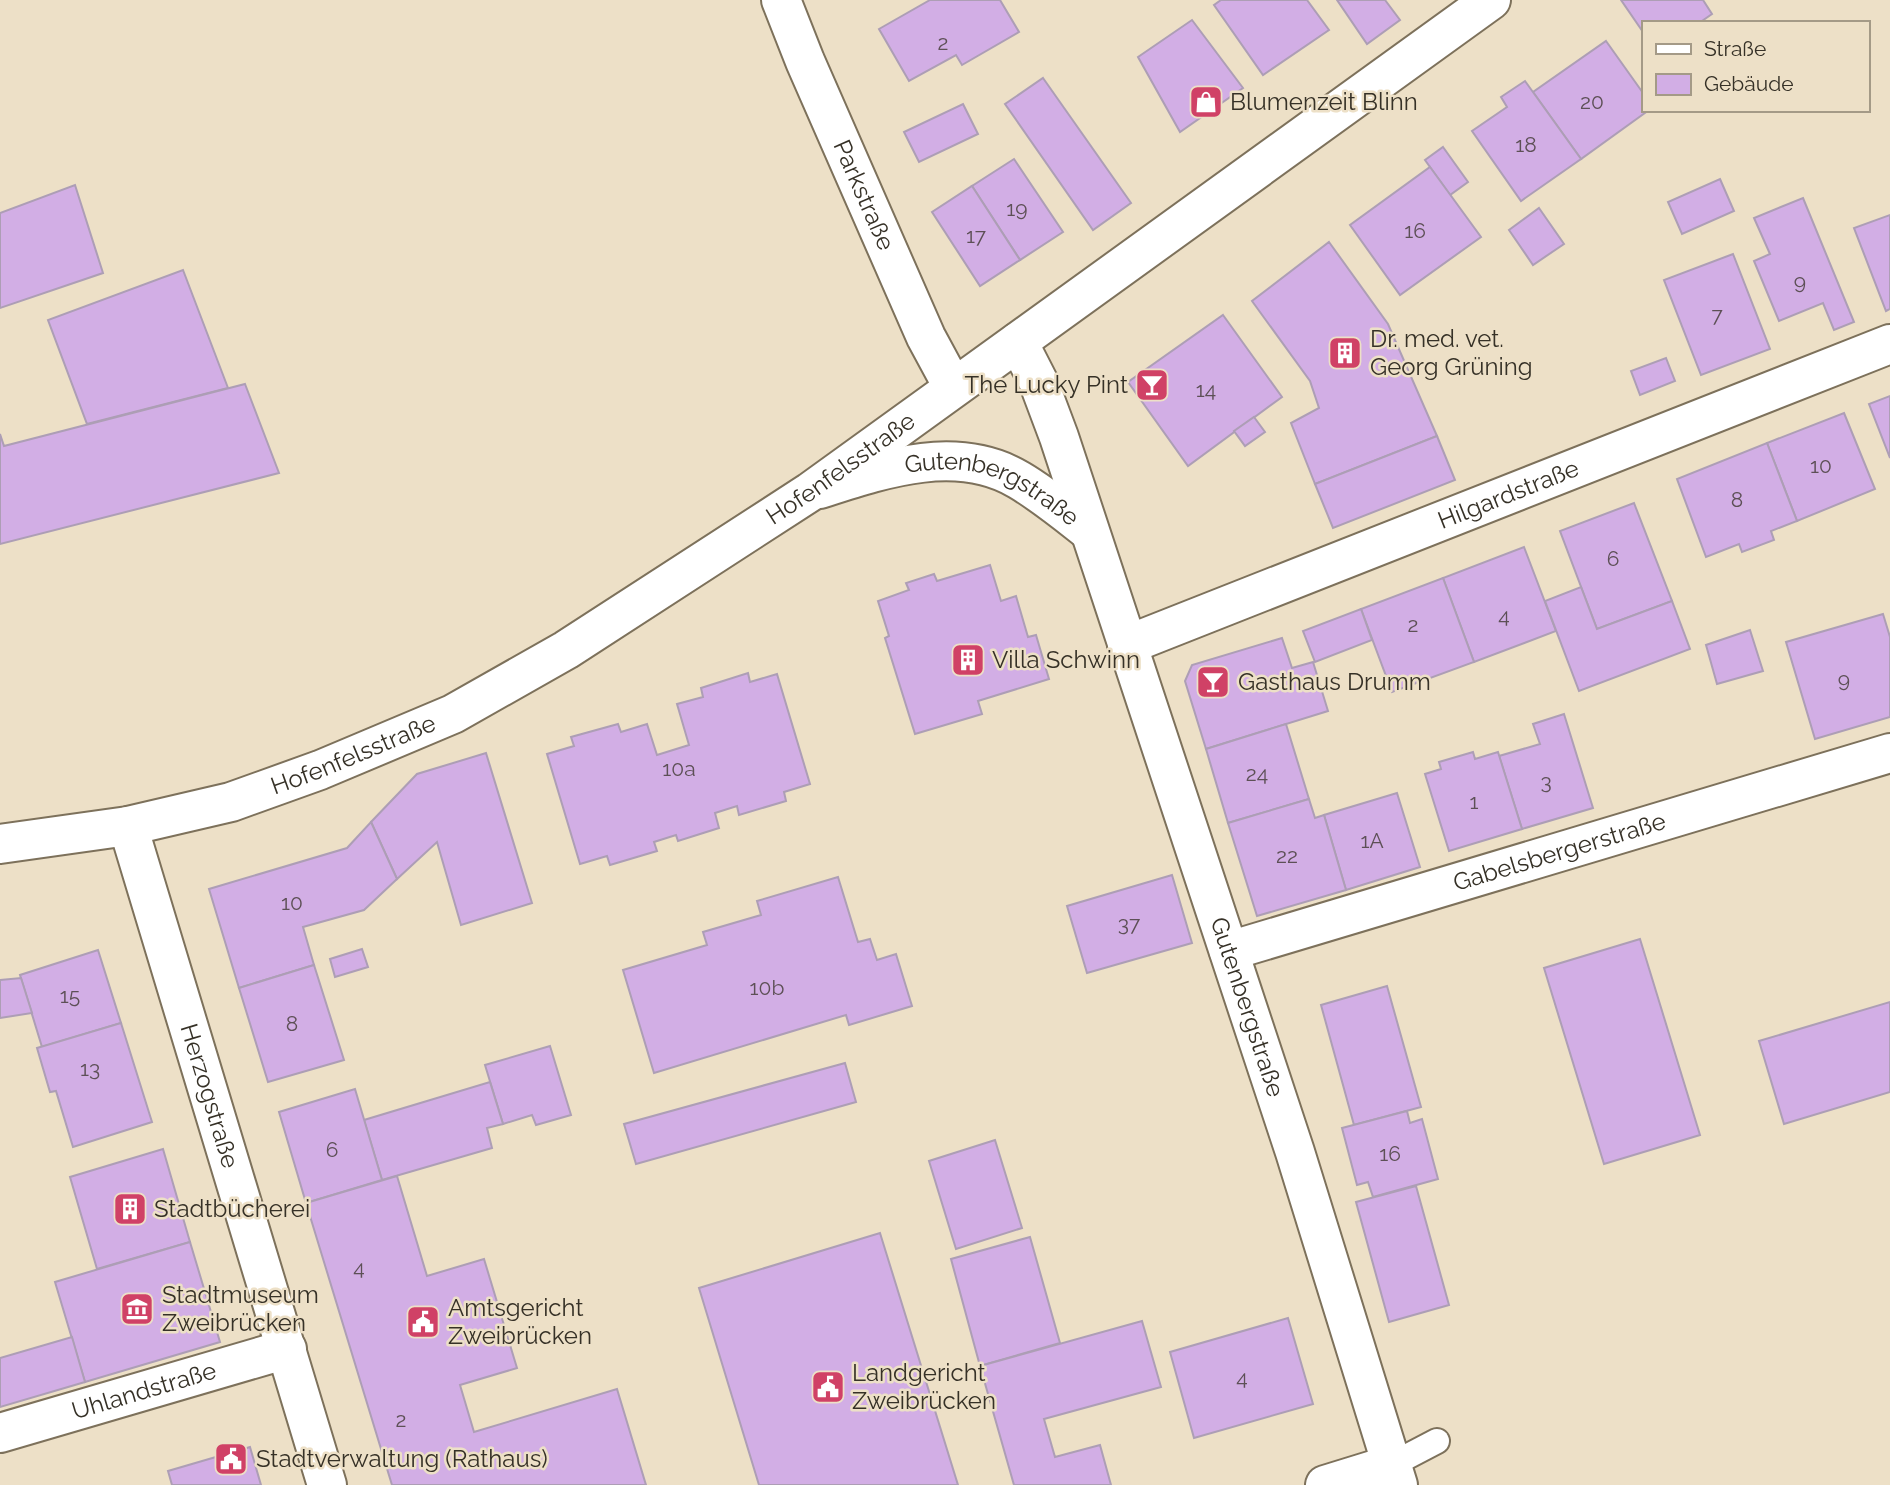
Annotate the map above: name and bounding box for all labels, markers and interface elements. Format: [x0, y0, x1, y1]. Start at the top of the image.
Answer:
legend [1642, 21, 1869, 112]
house number: 2 [938, 30, 948, 55]
text: Straße [1704, 36, 1766, 61]
text: Gebäude [1704, 71, 1794, 96]
shop icon: Blumenzeit Blinn [1187, 83, 1225, 121]
place label: Blumenzeit Blinn [1230, 87, 1418, 116]
house number: 20 [1580, 89, 1604, 114]
house number: 18 [1515, 132, 1537, 157]
street label: Parkstraße [827, 135, 901, 255]
house number: 19 [1006, 196, 1028, 221]
house number: 16 [1404, 218, 1426, 243]
house number: 17 [966, 223, 987, 248]
house number: 9 [1794, 269, 1806, 294]
house number: 7 [1711, 302, 1723, 327]
place label: Dr. med. vet. Georg Grüning [1370, 324, 1533, 381]
building icon: Dr. med. vet. Georg Grüning [1326, 334, 1364, 372]
bar icon: The Lucky Pint [1133, 366, 1171, 404]
place label: The Lucky Pint [965, 370, 1128, 399]
house number: 14 [1196, 377, 1216, 402]
street label: Hofenfelsstraße [761, 406, 920, 530]
street label: Gutenbergstraße [903, 446, 1085, 532]
street label: Hilgardstraße [1434, 453, 1583, 535]
house number: 10 [1810, 453, 1832, 478]
house number: 8 [1731, 487, 1743, 512]
house number: 6 [1607, 546, 1619, 571]
house number: 4 [1498, 603, 1510, 628]
house number: 2 [1408, 612, 1418, 637]
building icon: Villa Schwinn [949, 641, 987, 679]
place label: Villa Schwinn [992, 645, 1140, 674]
bar icon: Gasthaus Drumm [1194, 663, 1232, 701]
place label: Gasthaus Drumm [1238, 667, 1431, 696]
house number: 9 [1838, 667, 1850, 692]
street label: Hofenfelsstraße [267, 708, 440, 801]
house number: 10a [662, 756, 696, 781]
house number: 24 [1246, 761, 1268, 786]
house number: 3 [1540, 769, 1552, 794]
house number: 1 [1470, 789, 1479, 814]
street label: Gabelsbergerstraße [1450, 806, 1669, 897]
house number: 1A [1360, 828, 1384, 853]
house number: 22 [1276, 843, 1298, 868]
house number: 10 [281, 890, 303, 915]
house number: 37 [1118, 911, 1141, 936]
street label: Gutenbergstraße [1204, 913, 1291, 1101]
house number: 10b [750, 975, 784, 1000]
house number: 15 [60, 983, 80, 1008]
house number: 8 [286, 1011, 298, 1036]
street label: Herzogstraße [175, 1020, 245, 1171]
house number: 13 [80, 1056, 100, 1081]
house number: 6 [326, 1137, 338, 1162]
house number: 16 [1379, 1141, 1401, 1166]
building icon: Stadtbücherei [111, 1190, 149, 1228]
place label: Stadtbücherei [154, 1194, 310, 1223]
house number: 4 [353, 1255, 365, 1280]
place label: Stadtmuseum Zweibrücken [162, 1280, 319, 1337]
museum icon: Stadtmuseum Zweibrücken [118, 1290, 156, 1328]
place label: Amtsgericht Zweibrücken [448, 1293, 592, 1350]
public building icon: Amtsgericht Zweibrücken [404, 1303, 442, 1341]
street label: Uhlandstraße [68, 1356, 219, 1425]
place label: Landgericht Zweibrücken [852, 1358, 996, 1415]
house number: 4 [1236, 1365, 1248, 1390]
public building icon: Landgericht Zweibrücken [809, 1368, 847, 1406]
house number: 2 [396, 1407, 406, 1432]
public building icon: Stadtverwaltung (Rathaus) [212, 1440, 250, 1478]
place label: Stadtverwaltung (Rathaus) [256, 1444, 548, 1473]

